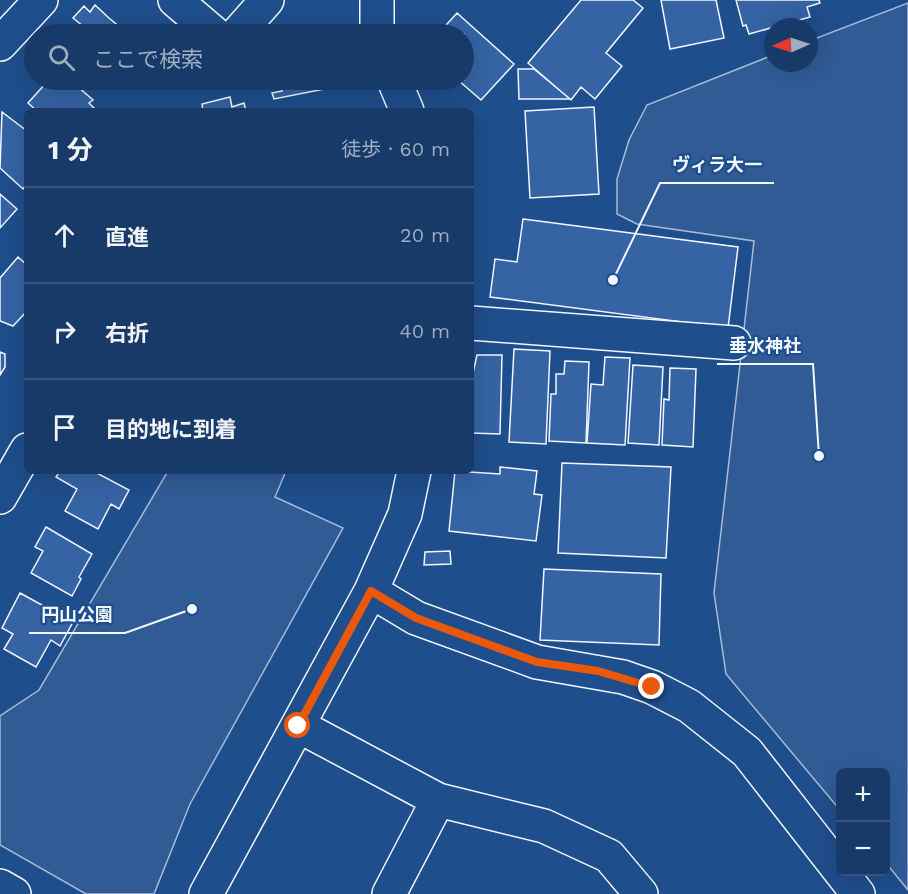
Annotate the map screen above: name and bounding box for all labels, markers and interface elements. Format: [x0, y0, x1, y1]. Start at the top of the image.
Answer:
north arrow [764, 18, 818, 72]
search box [24, 24, 474, 90]
icon: search [45, 41, 78, 74]
text: ここで検索 [93, 47, 203, 72]
text: 1 分 [48, 135, 93, 165]
text: 徒歩 · 60 m [341, 137, 450, 161]
callout: ヴィラ大一 [660, 147, 774, 183]
text: ヴィラ大一 [672, 154, 762, 175]
icon: ahead [48, 219, 81, 252]
text: 20 m [400, 223, 450, 247]
text: 直進 [105, 225, 149, 250]
icon: right [48, 315, 81, 348]
text: 40 m [399, 319, 450, 343]
text: 右折 [105, 321, 149, 346]
callout: 垂水神社 [717, 328, 813, 364]
text: 垂水神社 [729, 335, 801, 356]
icon: arrive [48, 411, 81, 444]
text: 目的地に到着 [105, 417, 237, 442]
callout: 円山公園 [29, 597, 125, 633]
text: 円山公園 [41, 604, 113, 625]
route end [638, 673, 664, 699]
route start [284, 712, 310, 738]
map controls [836, 768, 890, 876]
button: + [836, 768, 890, 822]
button: − [836, 822, 890, 876]

